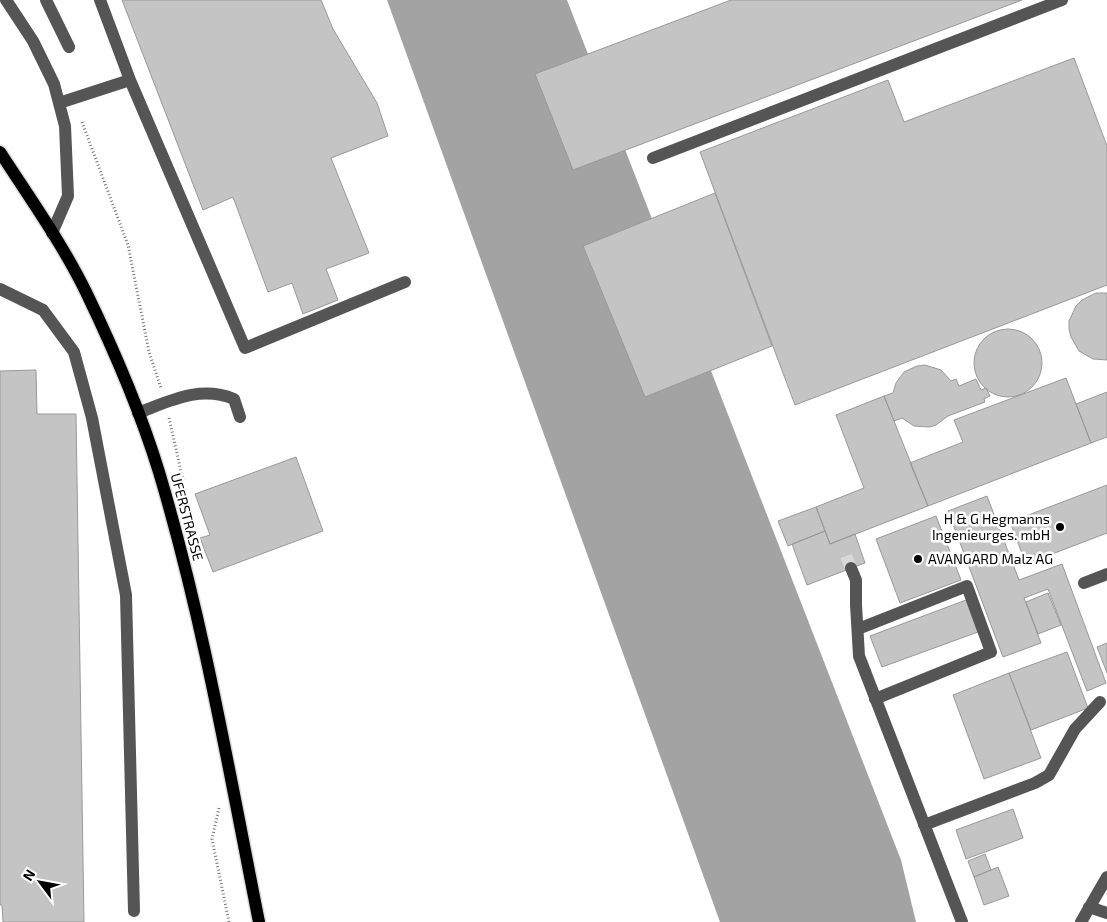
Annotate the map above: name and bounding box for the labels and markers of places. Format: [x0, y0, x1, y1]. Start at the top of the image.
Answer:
place label: H & G Hegmanns Ingenieurges. mbH [932, 510, 1050, 543]
marker: H & G Hegmanns Ingenieurges. mbH [1054, 521, 1066, 533]
place label: AVANGARD Malz AG [928, 550, 1053, 567]
marker: AVANGARD Malz AG [912, 553, 924, 565]

